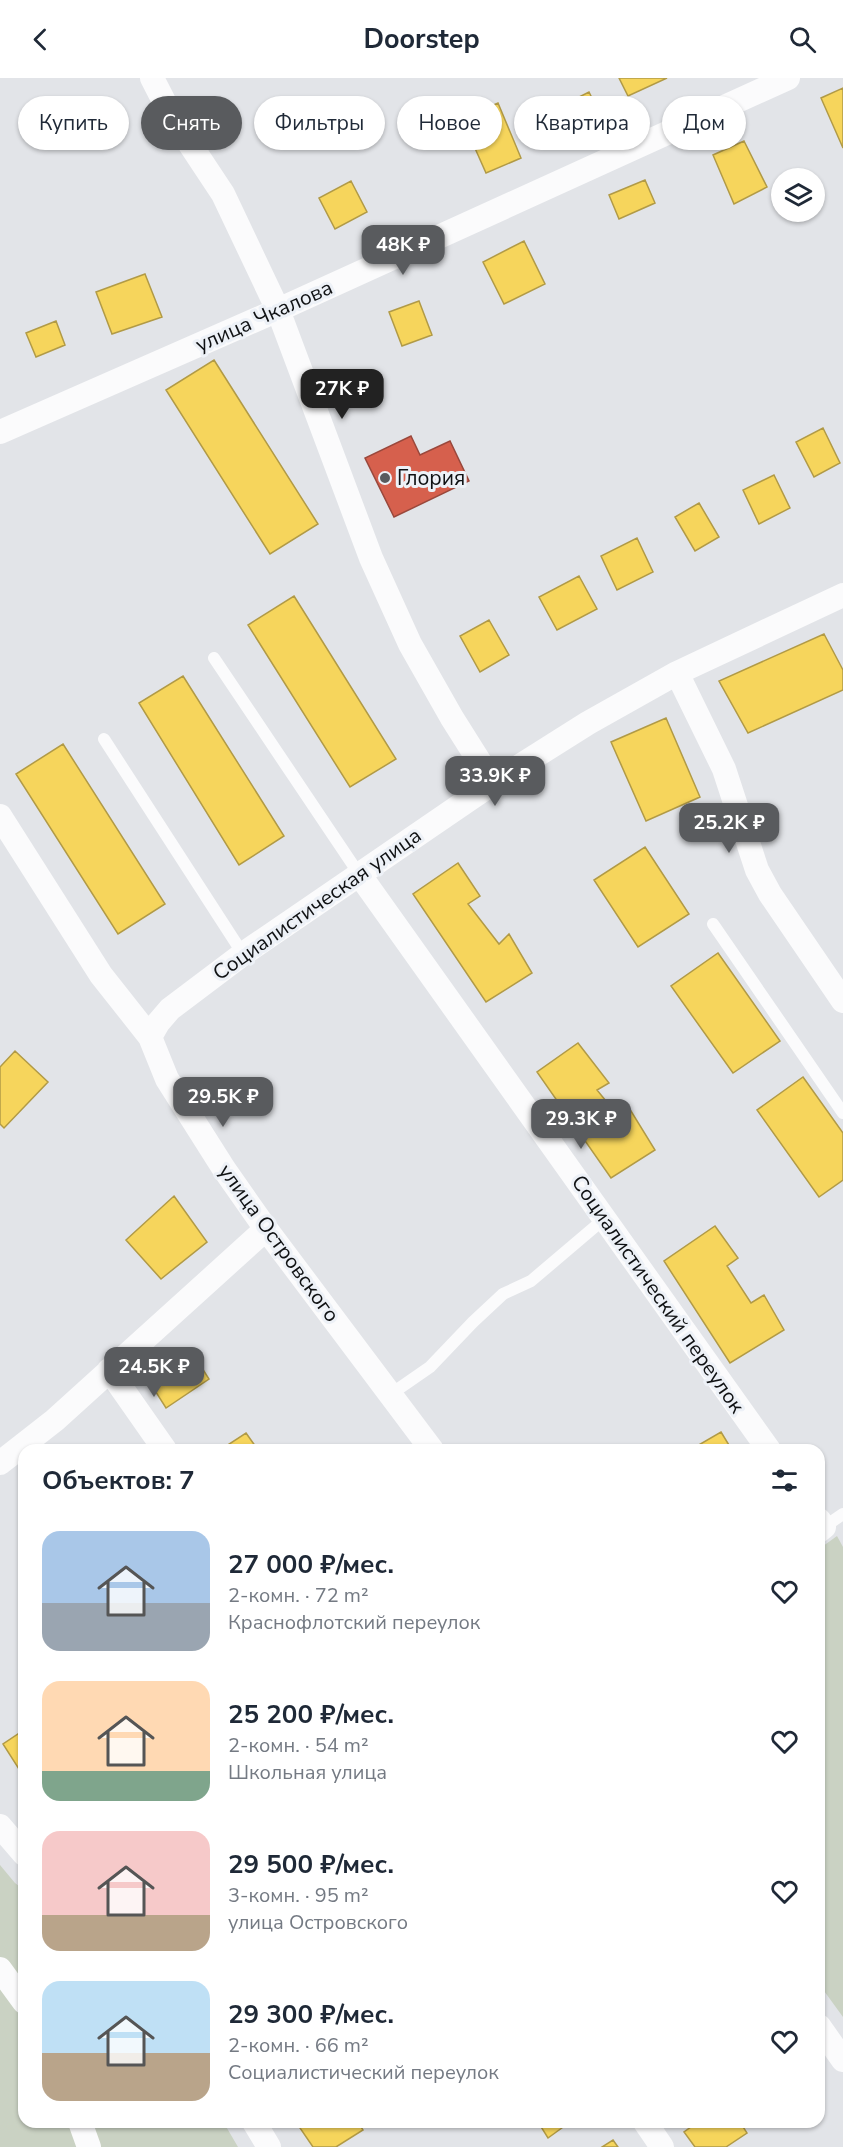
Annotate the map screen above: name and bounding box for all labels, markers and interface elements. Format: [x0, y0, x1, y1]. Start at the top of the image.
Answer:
text: Doorstep [363, 21, 480, 58]
icon: back [24, 23, 57, 56]
icon: search [786, 23, 819, 56]
chip: Купить [18, 96, 129, 150]
chip: Снять [141, 96, 242, 150]
chip: Фильтры [254, 96, 385, 150]
chip: Новое [397, 96, 502, 150]
chip: Квартира [514, 96, 650, 150]
chip: Дом [662, 96, 746, 150]
map controls [771, 168, 825, 222]
button: layers [771, 168, 825, 222]
pin: 48K ₽ [361, 225, 445, 276]
text: 48K ₽ [376, 231, 430, 258]
street label: улица Чкалова [191, 273, 337, 359]
pin: 27K ₽ [300, 369, 384, 420]
text: 27K ₽ [315, 375, 369, 402]
place label: Глория [397, 464, 465, 492]
marker: Глория [378, 471, 392, 485]
pin: 33.9K ₽ [440, 756, 550, 807]
text: 33.9K ₽ [459, 762, 531, 789]
pin: 25.2K ₽ [674, 803, 784, 854]
text: 25.2K ₽ [693, 809, 765, 836]
street label: Социалистическая улица [207, 821, 427, 987]
pin: 29.5K ₽ [168, 1077, 278, 1128]
text: 29.5K ₽ [187, 1083, 259, 1110]
pin: 29.3K ₽ [526, 1099, 636, 1150]
text: 29.3K ₽ [545, 1105, 617, 1132]
street label: улица Островского [212, 1158, 346, 1328]
street label: Социалистический переулок [565, 1169, 752, 1419]
pin: 24.5K ₽ [99, 1347, 209, 1398]
text: 24.5K ₽ [118, 1353, 190, 1380]
text: Объектов: 7 [42, 1463, 195, 1498]
icon: filters [768, 1464, 801, 1497]
text: 27 000 ₽/мес. [228, 1547, 394, 1582]
icon: home [90, 1555, 162, 1627]
icon: heart [768, 1575, 801, 1608]
text: 2-комн. · 72 m² [228, 1582, 369, 1609]
text: Краснофлотский переулок [228, 1609, 480, 1636]
text: 25 200 ₽/мес. [228, 1697, 394, 1732]
icon: home [90, 1705, 162, 1777]
icon: heart [768, 1725, 801, 1758]
text: 2-комн. · 54 m² [228, 1732, 369, 1759]
text: Школьная улица [228, 1759, 387, 1786]
text: 29 500 ₽/мес. [228, 1847, 394, 1882]
icon: home [90, 1855, 162, 1927]
icon: heart [768, 1875, 801, 1908]
text: 3-комн. · 95 m² [228, 1882, 369, 1909]
text: улица Островского [228, 1909, 408, 1936]
text: 29 300 ₽/мес. [228, 1997, 394, 2032]
icon: home [90, 2005, 162, 2077]
icon: heart [768, 2025, 801, 2058]
text: 2-комн. · 66 m² [228, 2032, 369, 2059]
text: Социалистический переулок [228, 2059, 499, 2086]

